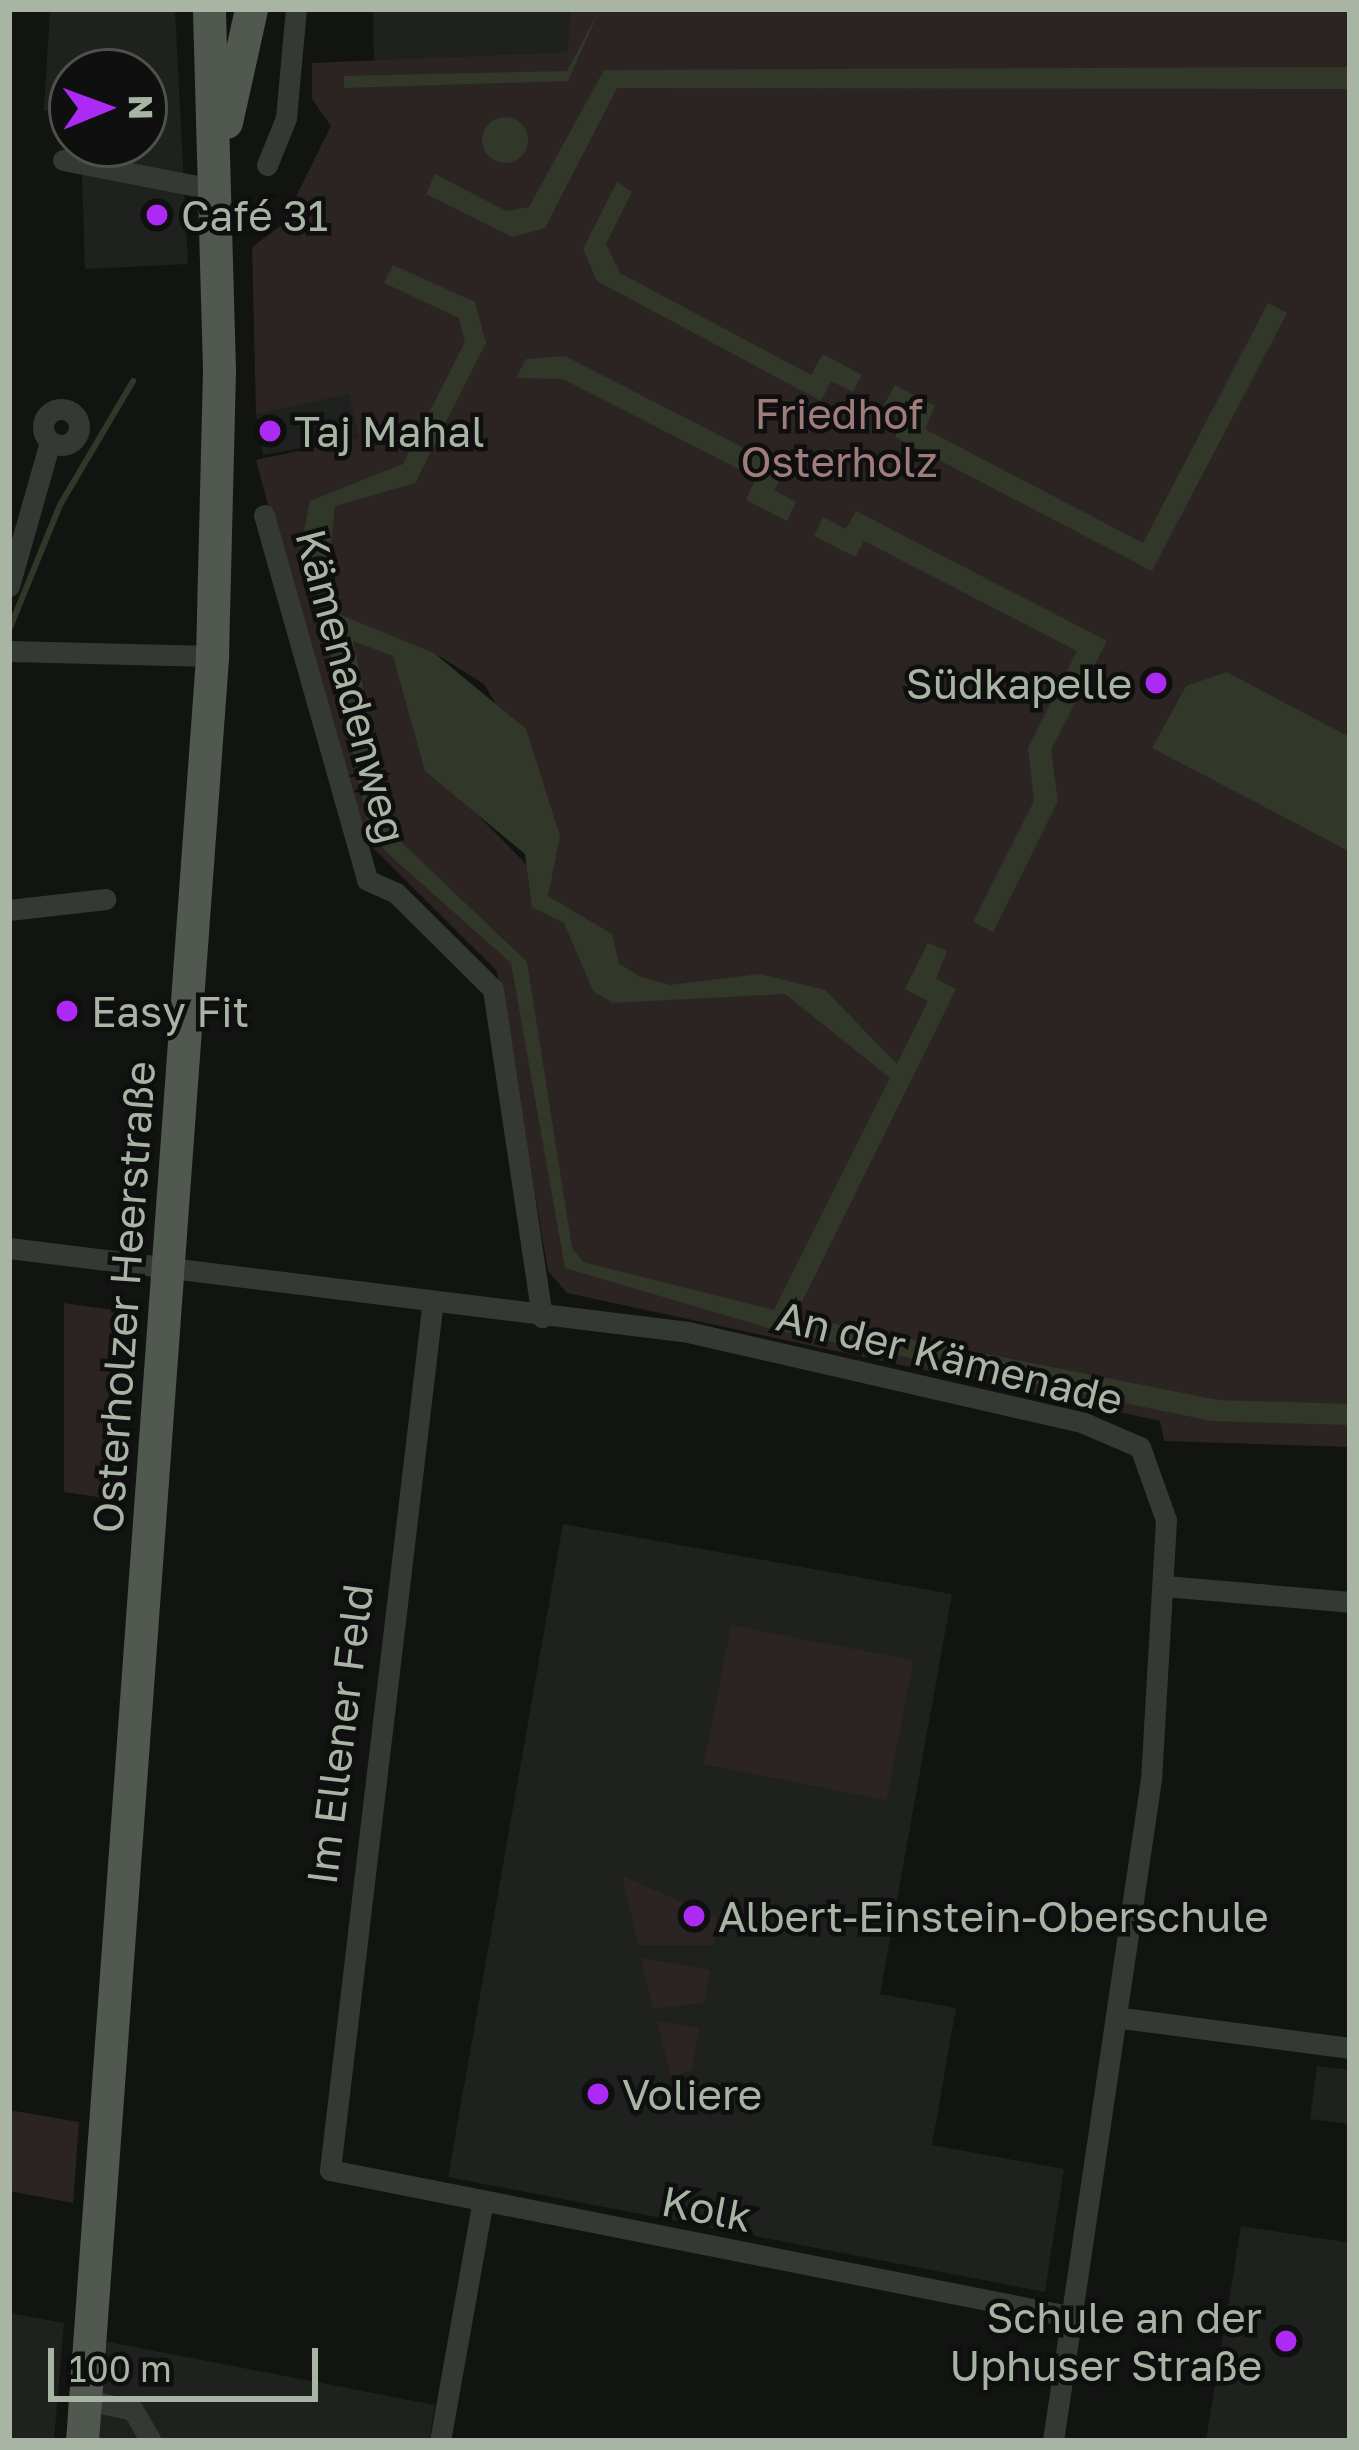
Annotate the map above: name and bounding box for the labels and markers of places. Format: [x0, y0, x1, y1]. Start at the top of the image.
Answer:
place label: Café 31 [181, 190, 328, 240]
marker: Café 31 [144, 202, 170, 228]
place label: Taj Mahal [294, 406, 485, 456]
marker: Taj Mahal [257, 418, 283, 444]
place label: Südkapelle [906, 658, 1132, 708]
marker: Südkapelle [1143, 670, 1169, 696]
place label: Easy Fit [91, 986, 249, 1036]
marker: Easy Fit [54, 998, 80, 1024]
place label: Albert-Einstein-Oberschule [718, 1891, 1269, 1941]
marker: Albert-Einstein-Oberschule [681, 1903, 707, 1929]
place label: Voliere [622, 2069, 762, 2119]
marker: Voliere [585, 2081, 611, 2107]
place label: Schule an der Uphuser Straße [950, 2292, 1262, 2390]
marker: Schule an der Uphuser Straße [1273, 2328, 1299, 2354]

